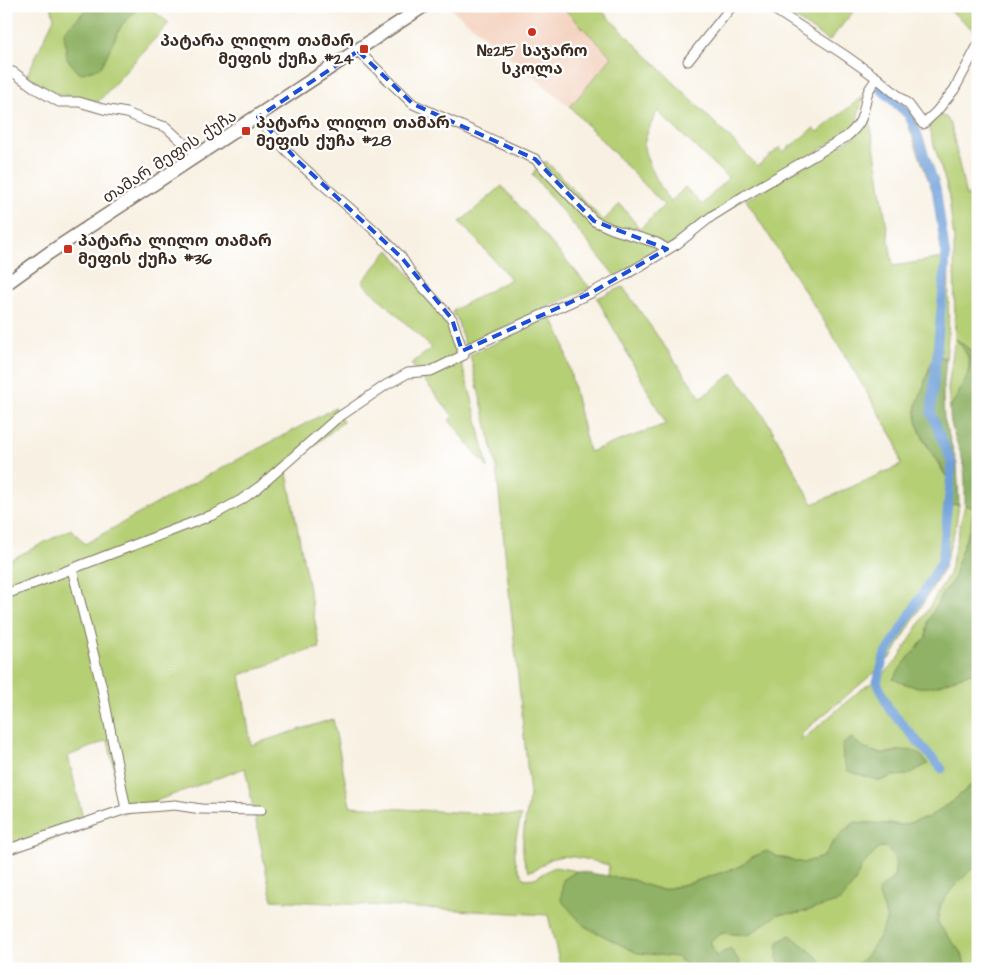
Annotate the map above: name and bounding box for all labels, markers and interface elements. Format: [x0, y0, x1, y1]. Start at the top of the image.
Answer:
marker: №215 საჯარო სკოლა [526, 26, 538, 38]
place label: პატარა ლილო თამარ მეფის ქუჩა #24 [160, 30, 354, 70]
place label: №215 საჯარო სკოლა [476, 40, 588, 80]
marker: პატარა ლილო თამარ მეფის ქუჩა #24 [358, 43, 370, 55]
street label: თამარ მეფის ქუჩა [98, 105, 241, 208]
place label: პატარა ლილო თამარ მეფის ქუჩა #28 [256, 112, 450, 152]
marker: პატარა ლილო თამარ მეფის ქუჩა #28 [240, 125, 252, 137]
place label: პატარა ლილო თამარ მეფის ქუჩა #36 [78, 230, 272, 270]
marker: პატარა ლილო თამარ მეფის ქუჩა #36 [62, 243, 74, 255]

